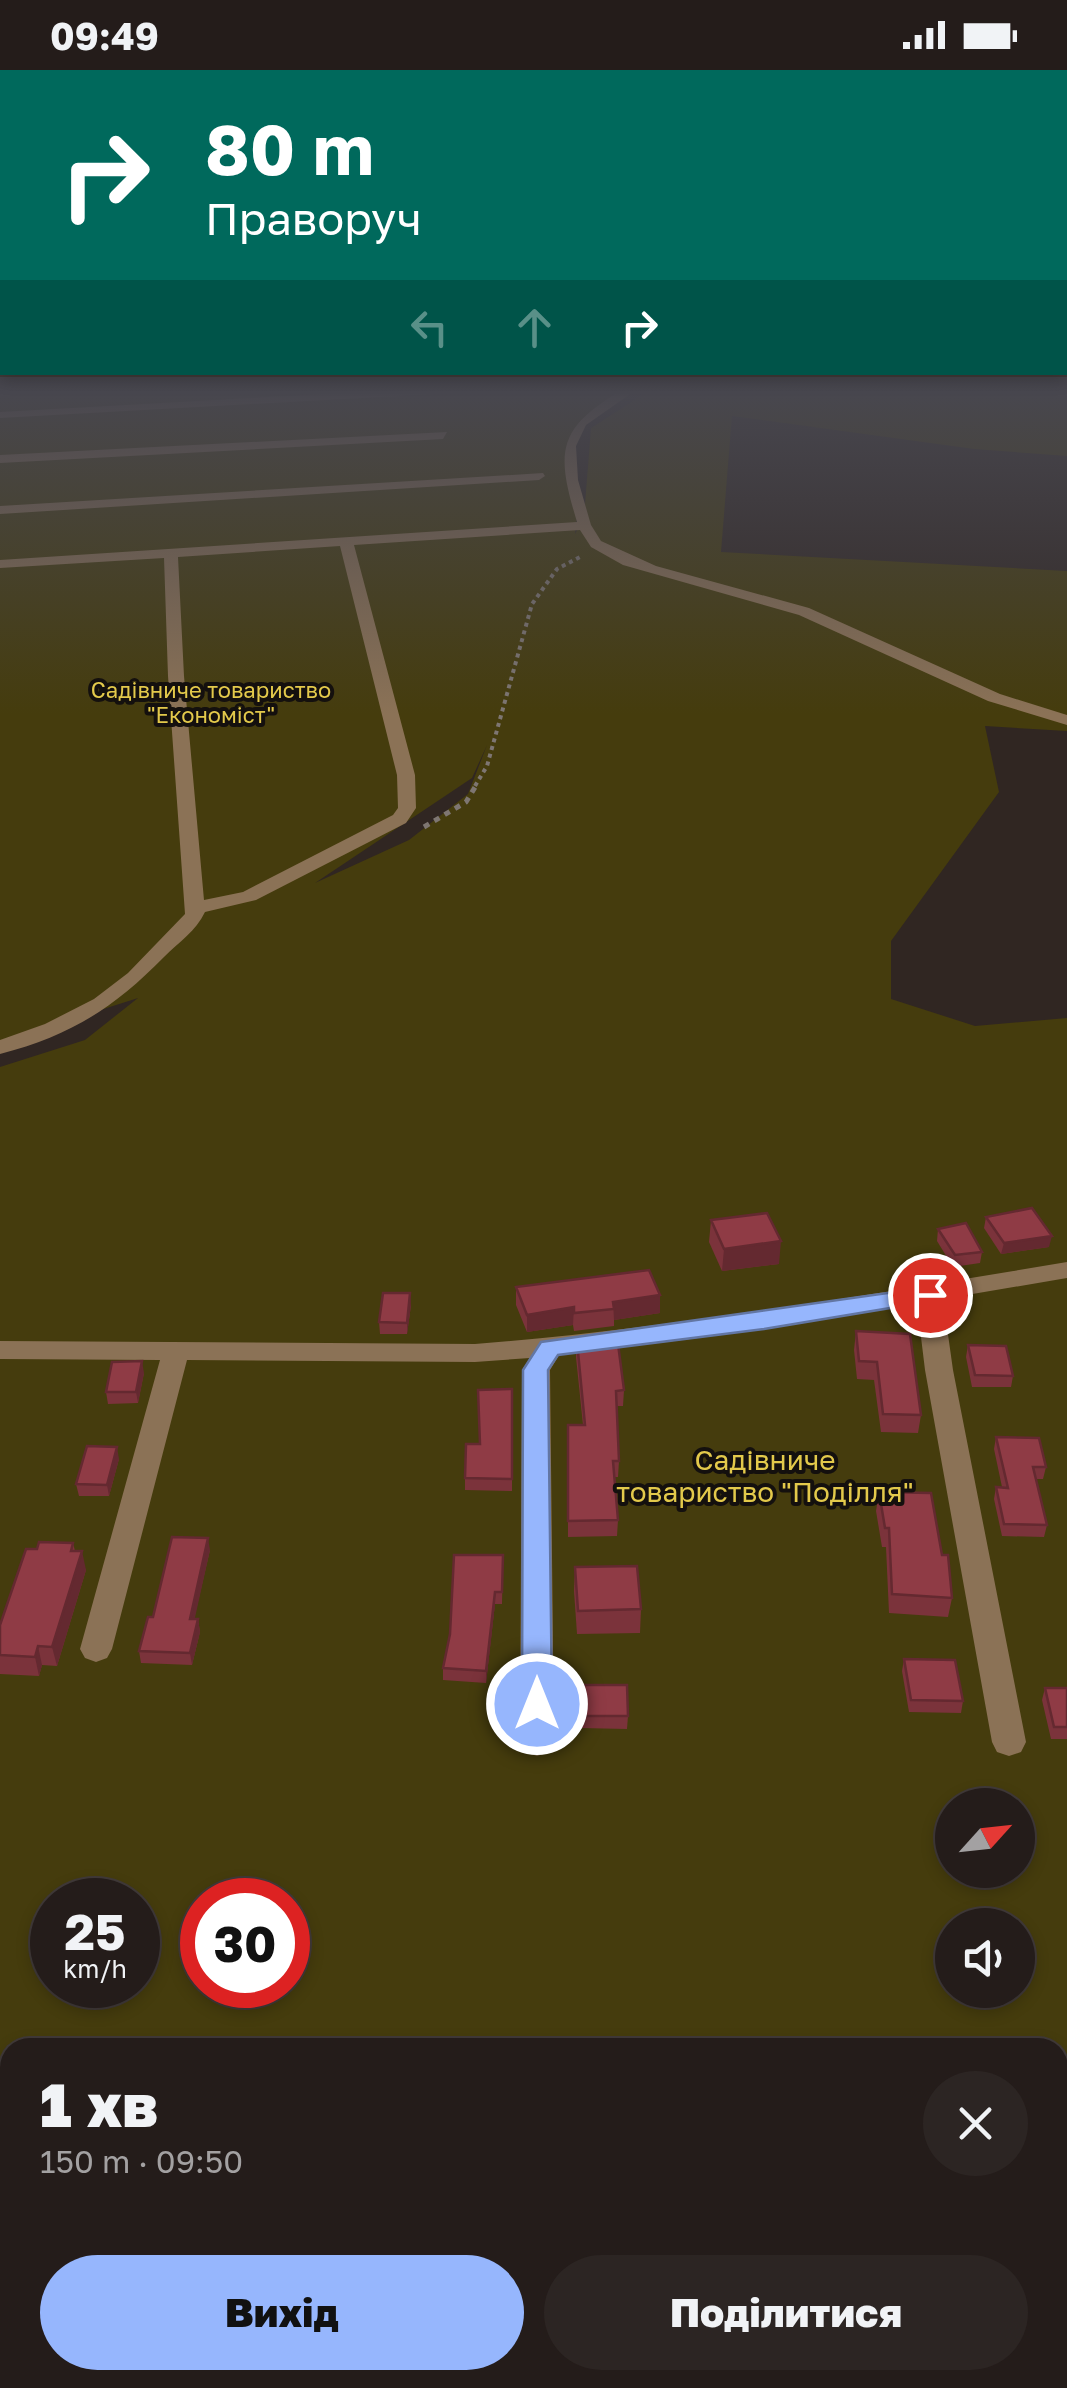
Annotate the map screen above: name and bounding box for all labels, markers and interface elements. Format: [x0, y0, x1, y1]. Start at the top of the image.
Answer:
text: 09:49 [50, 13, 159, 58]
text: 80 m [205, 106, 374, 190]
icon: right [40, 110, 170, 240]
text: Праворуч [205, 191, 422, 245]
icon: left [402, 300, 457, 355]
icon: ahead [507, 300, 562, 355]
icon: right [612, 300, 667, 355]
park label: Садівниче товариство "Економіст" [91, 676, 331, 728]
pin [888, 1253, 973, 1338]
icon: arrive [903, 1268, 958, 1323]
park label: Садівниче товариство "Поділля" [616, 1443, 914, 1508]
position arrow [485, 1652, 589, 1756]
north arrow [935, 1788, 1035, 1888]
map controls [935, 1788, 1035, 2008]
speed limit sign: 30 [180, 1878, 310, 2008]
text: 25 [64, 1901, 125, 1961]
button: sound [935, 1908, 1035, 2008]
text: km/h [63, 1953, 127, 1984]
text: 1 хв [40, 2068, 158, 2140]
button: close [923, 2071, 1028, 2176]
text: 150 m · 09:50 [40, 2142, 243, 2180]
button: Вихід [40, 2255, 524, 2370]
button: Поділитися [544, 2255, 1028, 2370]

